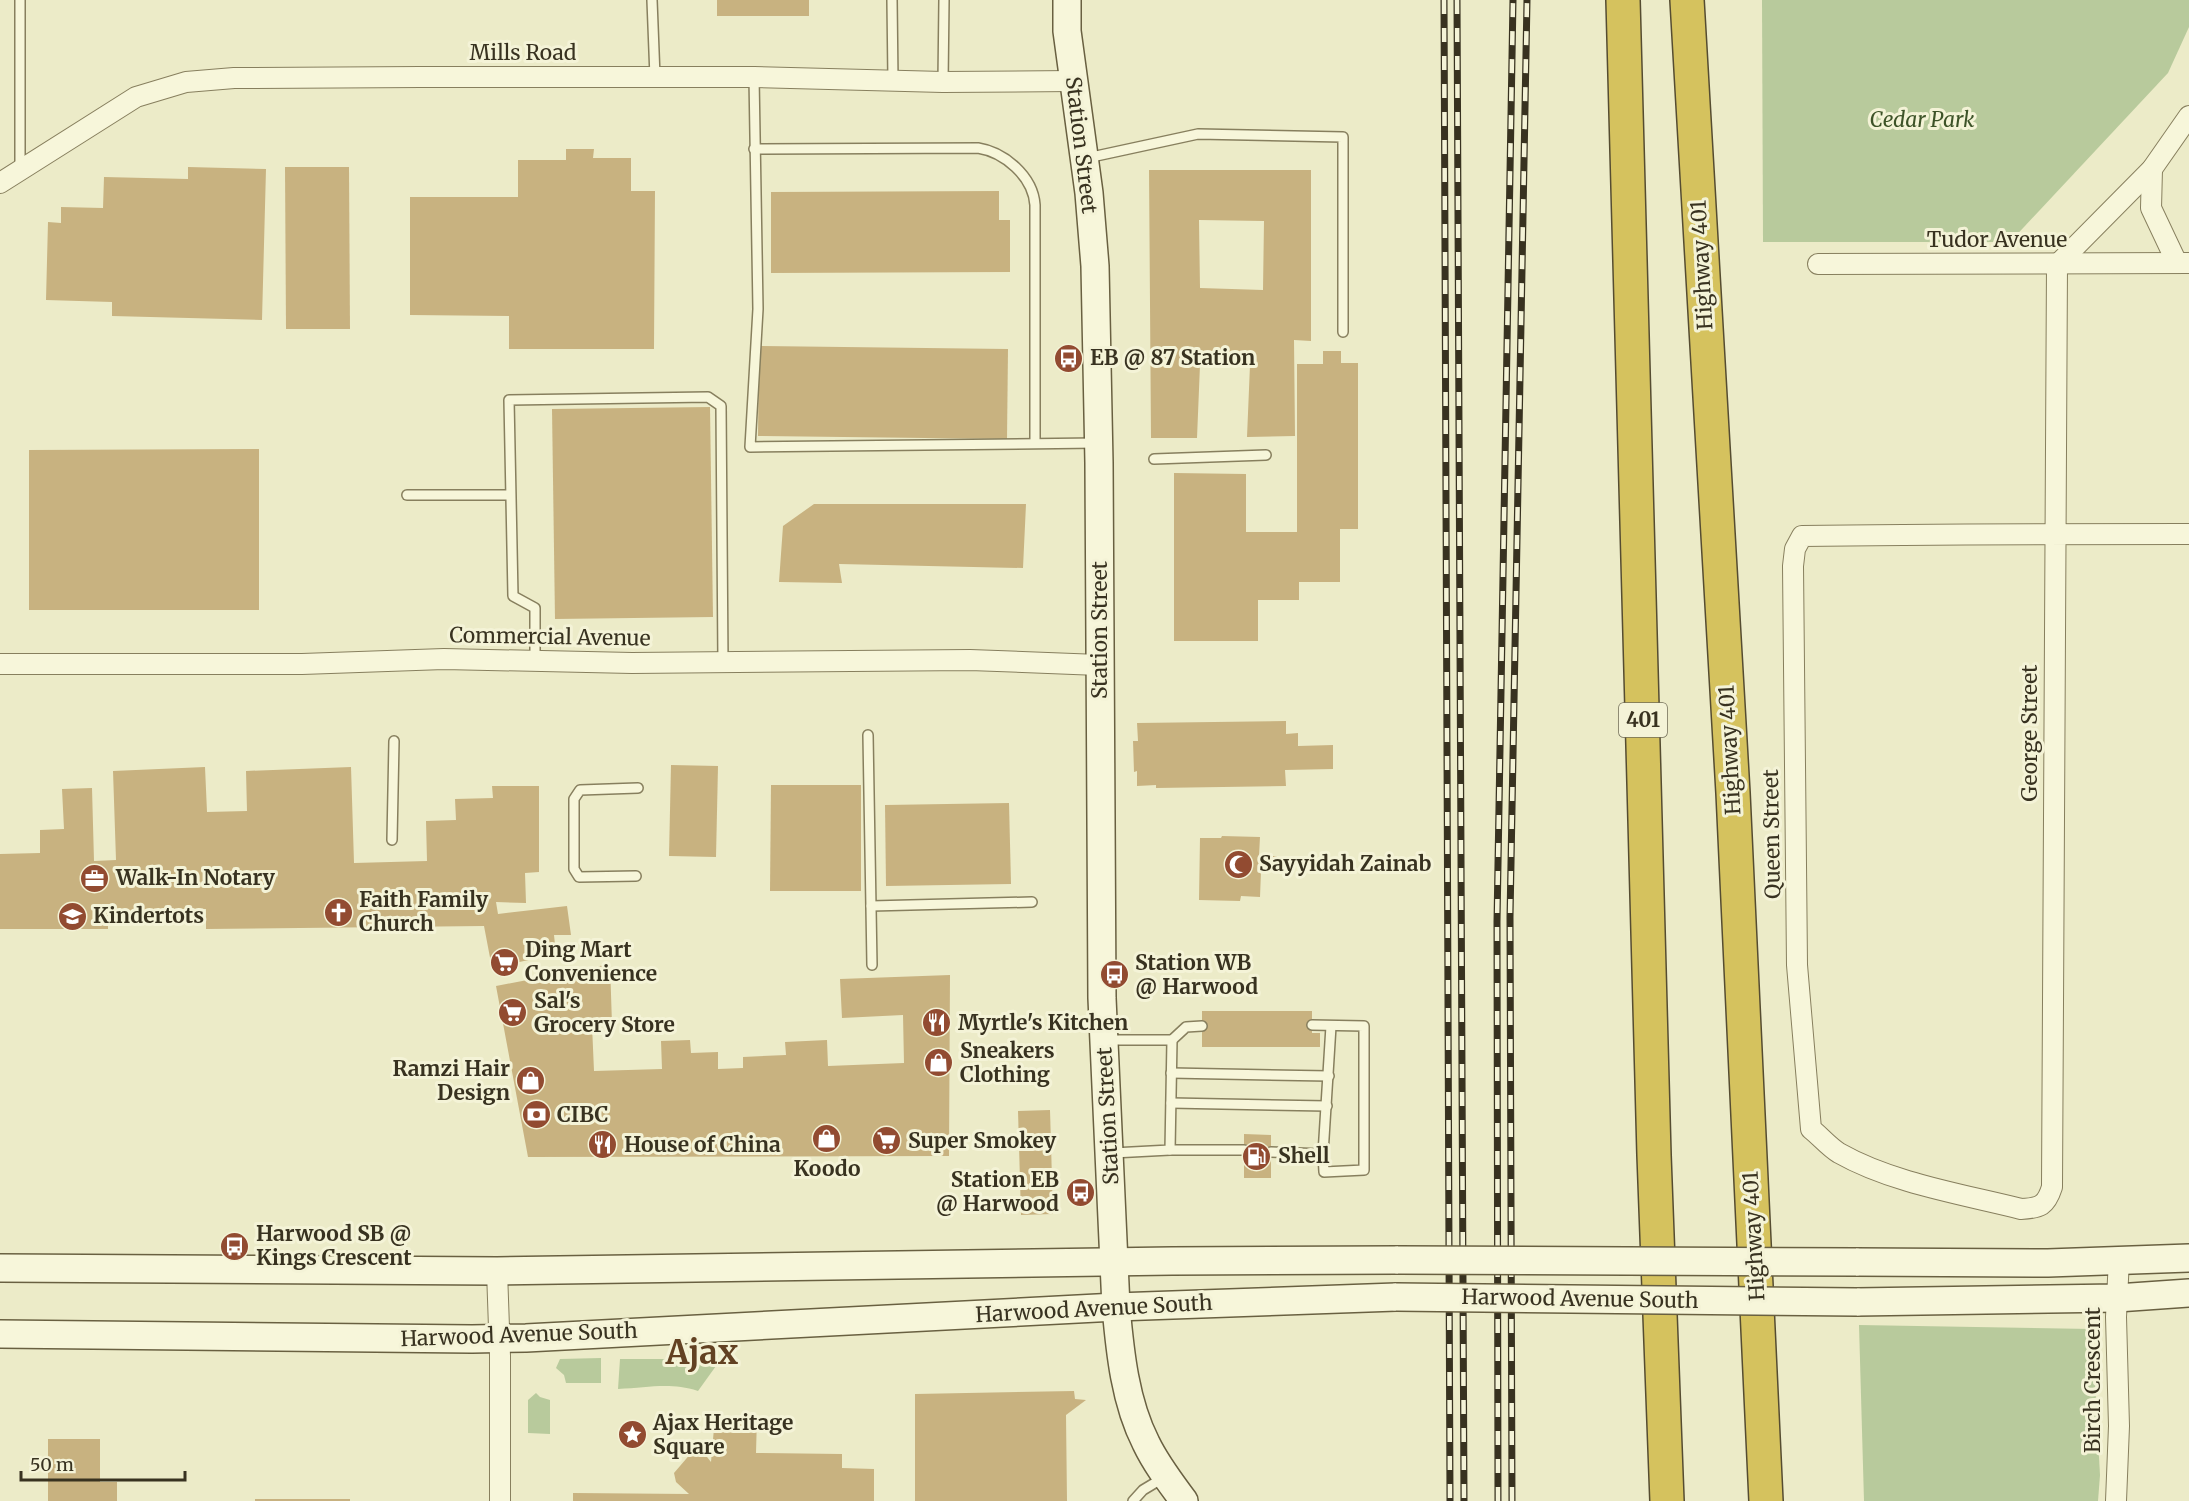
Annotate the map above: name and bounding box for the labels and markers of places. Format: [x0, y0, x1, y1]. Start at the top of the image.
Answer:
bus stop icon: EB @ 87 Station [1053, 342, 1085, 374]
place label: EB @ 87 Station [1090, 344, 1255, 371]
mosque icon: Sayyidah Zainab [1222, 848, 1254, 880]
place label: Sayyidah Zainab [1259, 850, 1431, 877]
office icon: Walk-In Notary [79, 862, 111, 894]
place label: Walk-In Notary [115, 864, 276, 891]
place label: Faith Family Church [359, 886, 489, 937]
church icon: Faith Family Church [322, 896, 354, 928]
school or university icon: Kindertots [56, 900, 88, 932]
place label: Kindertots [93, 902, 204, 929]
place label: Ding Mart Convenience [525, 936, 657, 987]
supermarket icon: Ding Mart Convenience [488, 946, 520, 978]
place label: Station WB @ Harwood [1135, 949, 1258, 1000]
bus stop icon: Station WB @ Harwood [1098, 959, 1130, 991]
place label: Sal's Grocery Store [534, 987, 675, 1038]
supermarket icon: Sal's Grocery Store [497, 997, 529, 1029]
restaurant icon: Myrtle's Kitchen [921, 1007, 953, 1039]
place label: Myrtle's Kitchen [958, 1009, 1128, 1036]
place label: Sneakers Clothing [960, 1037, 1055, 1088]
shop icon: Sneakers Clothing [923, 1047, 955, 1079]
place label: Ramzi Hair Design [393, 1055, 510, 1106]
shop icon: Ramzi Hair Design [515, 1065, 547, 1097]
bank icon: CIBC [520, 1099, 552, 1131]
place label: CIBC [557, 1101, 608, 1128]
shop icon: Koodo [811, 1122, 843, 1154]
supermarket icon: Super Smokey [871, 1125, 903, 1157]
place label: Super Smokey [908, 1127, 1057, 1154]
restaurant icon: House of China [587, 1129, 619, 1161]
place label: House of China [624, 1131, 781, 1158]
fuel station icon: Shell [1241, 1140, 1273, 1172]
place label: Shell [1278, 1142, 1330, 1169]
place label: Koodo [794, 1155, 860, 1182]
place label: Station EB @ Harwood [936, 1166, 1059, 1217]
bus stop icon: Station EB @ Harwood [1064, 1176, 1096, 1208]
place label: Harwood SB @ Kings Crescent [256, 1220, 412, 1271]
bus stop icon: Harwood SB @ Kings Crescent [219, 1230, 251, 1262]
place label: Ajax Heritage Square [652, 1409, 793, 1460]
place icon: Ajax Heritage Square [616, 1419, 648, 1451]

